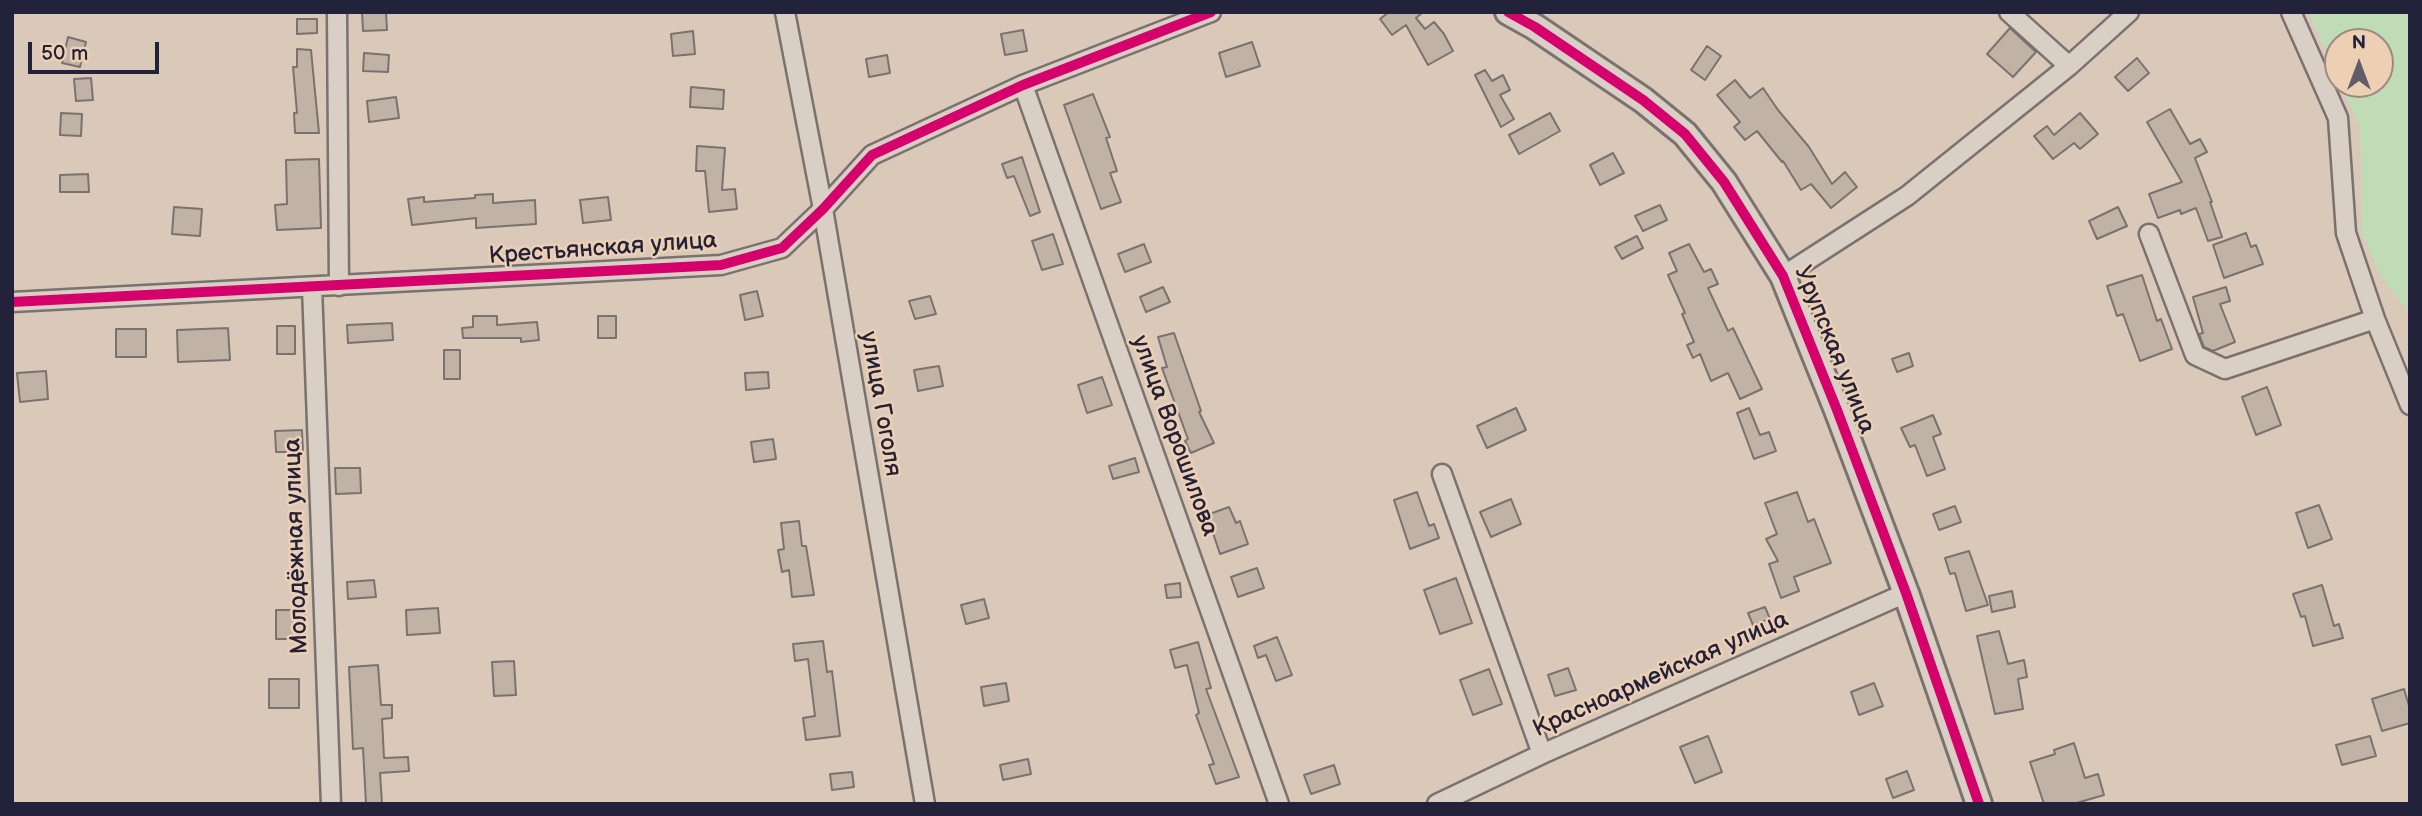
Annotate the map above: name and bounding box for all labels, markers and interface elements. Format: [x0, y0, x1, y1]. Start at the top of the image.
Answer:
scale bar [32, 28, 163, 72]
north arrow [2324, 28, 2394, 98]
text: N [2352, 32, 2366, 55]
text: 50 m [41, 41, 88, 66]
street label: Крестьянская улица [488, 227, 718, 271]
street label: Урупская улица [1787, 262, 1881, 438]
street label: улица Гоголя [853, 329, 907, 479]
street label: улица Ворошилова [1124, 332, 1224, 540]
street label: Молодёжная улица [279, 437, 315, 655]
street label: Красноармейская улица [1529, 606, 1793, 744]

